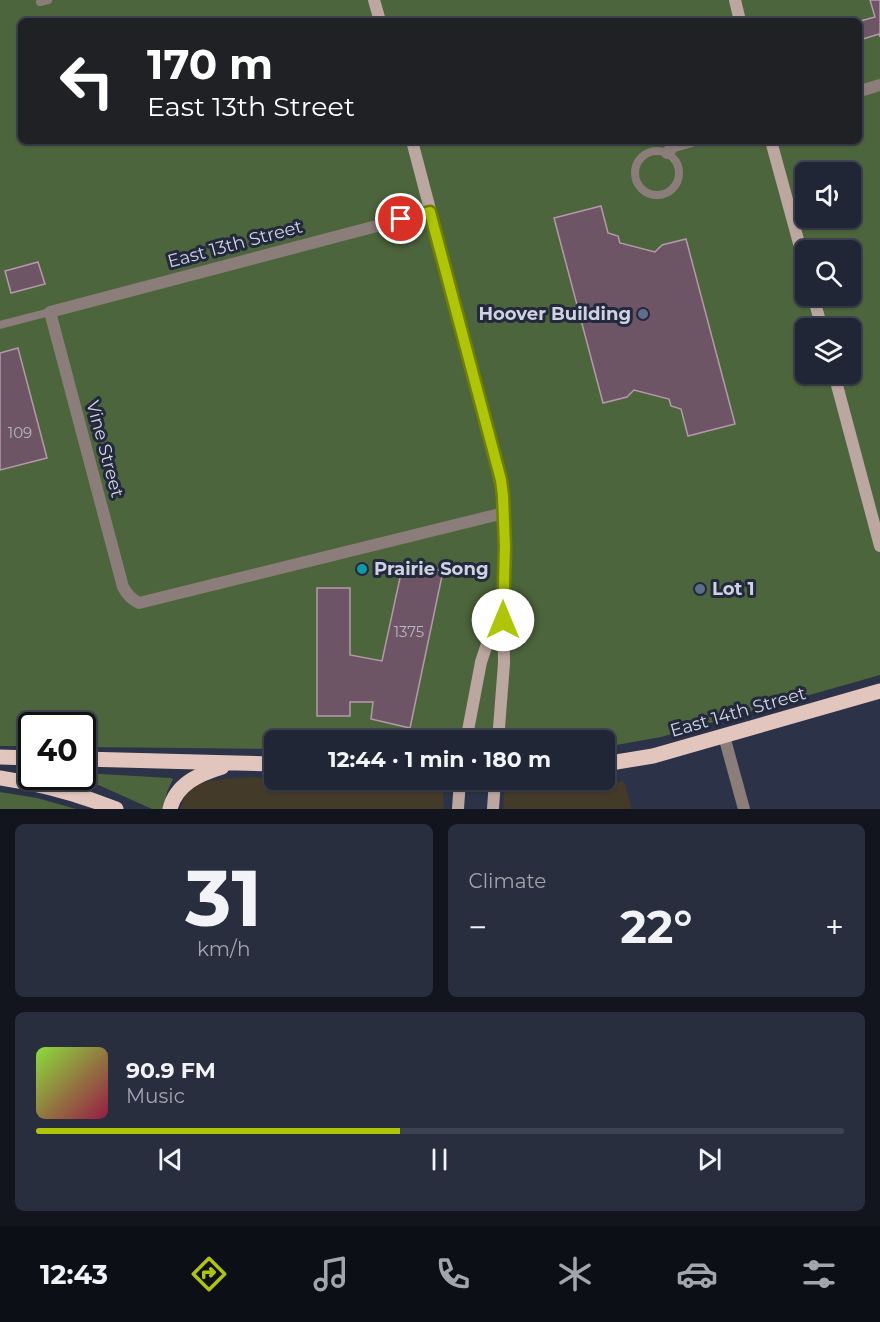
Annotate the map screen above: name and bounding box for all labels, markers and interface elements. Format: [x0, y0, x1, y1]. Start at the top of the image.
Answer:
text: 170 m [147, 38, 273, 90]
icon: left [48, 42, 126, 120]
text: East 13th Street [147, 90, 355, 123]
map controls [795, 162, 861, 384]
button: sound [795, 162, 861, 228]
pin [375, 193, 426, 244]
icon: arrive [384, 202, 417, 235]
street label: East 13th Street [165, 215, 305, 273]
button: search [795, 240, 861, 306]
place label: Hoover Building [478, 303, 631, 325]
marker: Hoover Building [636, 307, 650, 321]
button: layers [795, 318, 861, 384]
street label: Vine Street [82, 398, 128, 500]
house number: 109 [8, 423, 32, 442]
place label: Prairie Song [374, 558, 489, 580]
marker: Prairie Song [355, 562, 369, 576]
place label: Lot 1 [712, 578, 755, 600]
marker: Lot 1 [693, 582, 707, 596]
position arrow [471, 588, 535, 652]
house number: 1375 [394, 622, 424, 641]
street label: East 14th Street [668, 682, 808, 742]
speed limit sign: 40 [18, 712, 96, 790]
text: 12:44 · 1 min · 180 m [328, 746, 551, 773]
text: 31 [185, 850, 262, 946]
text: Climate [469, 869, 546, 893]
text: 22° [620, 899, 692, 954]
text: − [469, 907, 487, 947]
text: + [825, 907, 844, 947]
text: km/h [197, 937, 250, 961]
text: 90.9 FM [126, 1057, 216, 1084]
text: Music [126, 1084, 185, 1108]
icon: previous [154, 1143, 187, 1176]
icon: pause [423, 1143, 456, 1176]
icon: next [693, 1143, 726, 1176]
icon: directions [188, 1253, 230, 1295]
icon: music [310, 1253, 352, 1295]
icon: phone [432, 1253, 474, 1295]
icon: climate [554, 1253, 596, 1295]
icon: car [676, 1253, 718, 1295]
icon: filters [798, 1253, 840, 1295]
text: 12:43 [40, 1258, 108, 1291]

